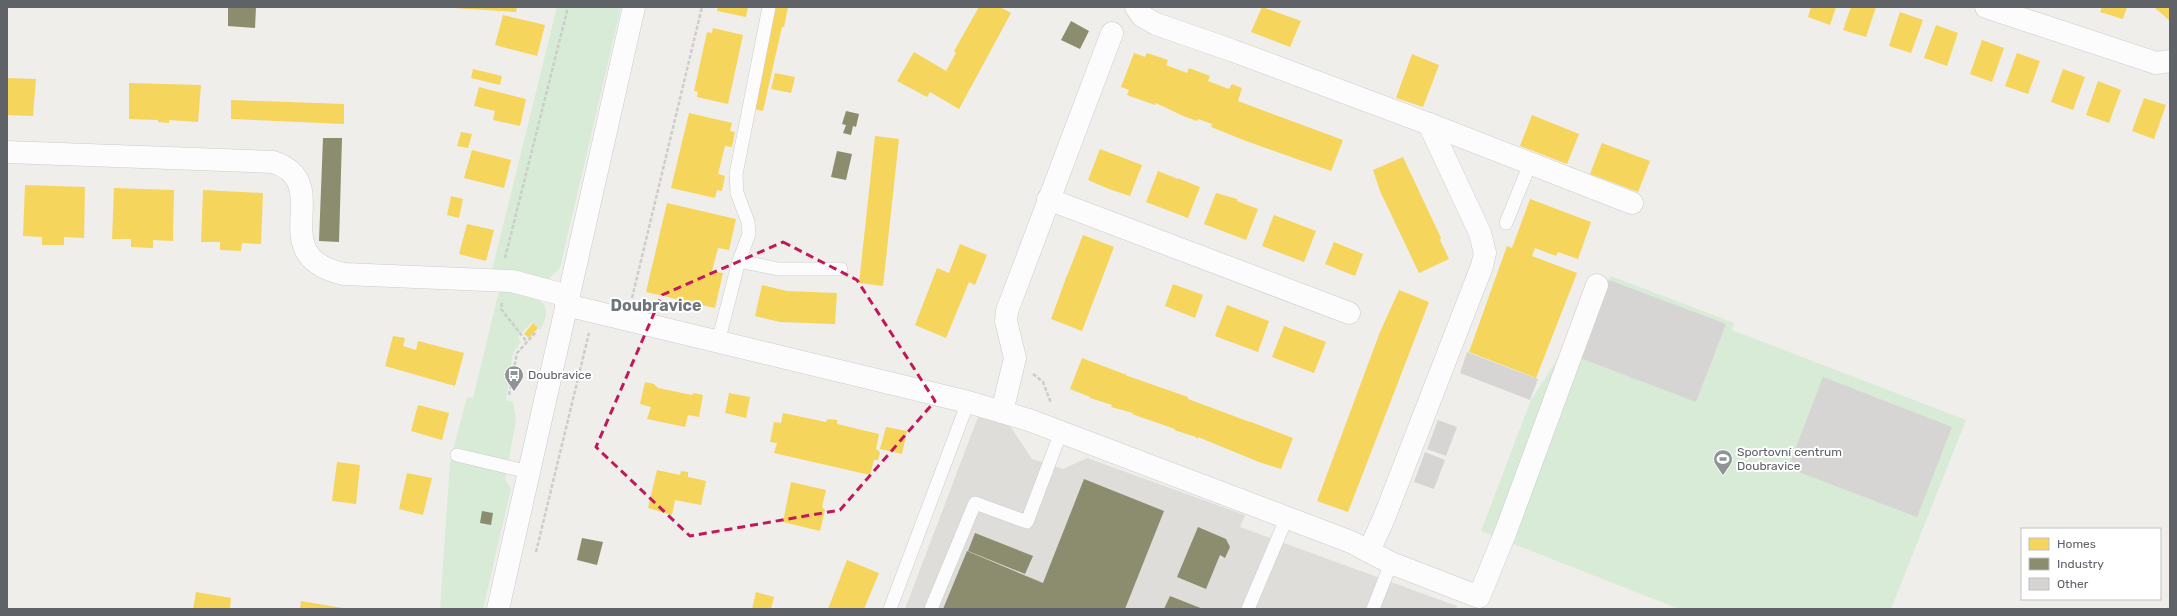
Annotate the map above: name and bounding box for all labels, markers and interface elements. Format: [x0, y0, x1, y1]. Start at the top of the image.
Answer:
district label: Doubravice [611, 296, 701, 315]
bus stop icon: Doubravice [503, 364, 525, 392]
place label: Doubravice [528, 368, 592, 382]
place label: Sportovní centrum Doubravice [1737, 445, 1842, 473]
sports icon: Sportovní centrum Doubravice [1712, 448, 1734, 476]
legend [2021, 528, 2161, 600]
text: Homes [2057, 537, 2096, 551]
text: Industry [2057, 557, 2104, 571]
text: Other [2057, 577, 2089, 591]

